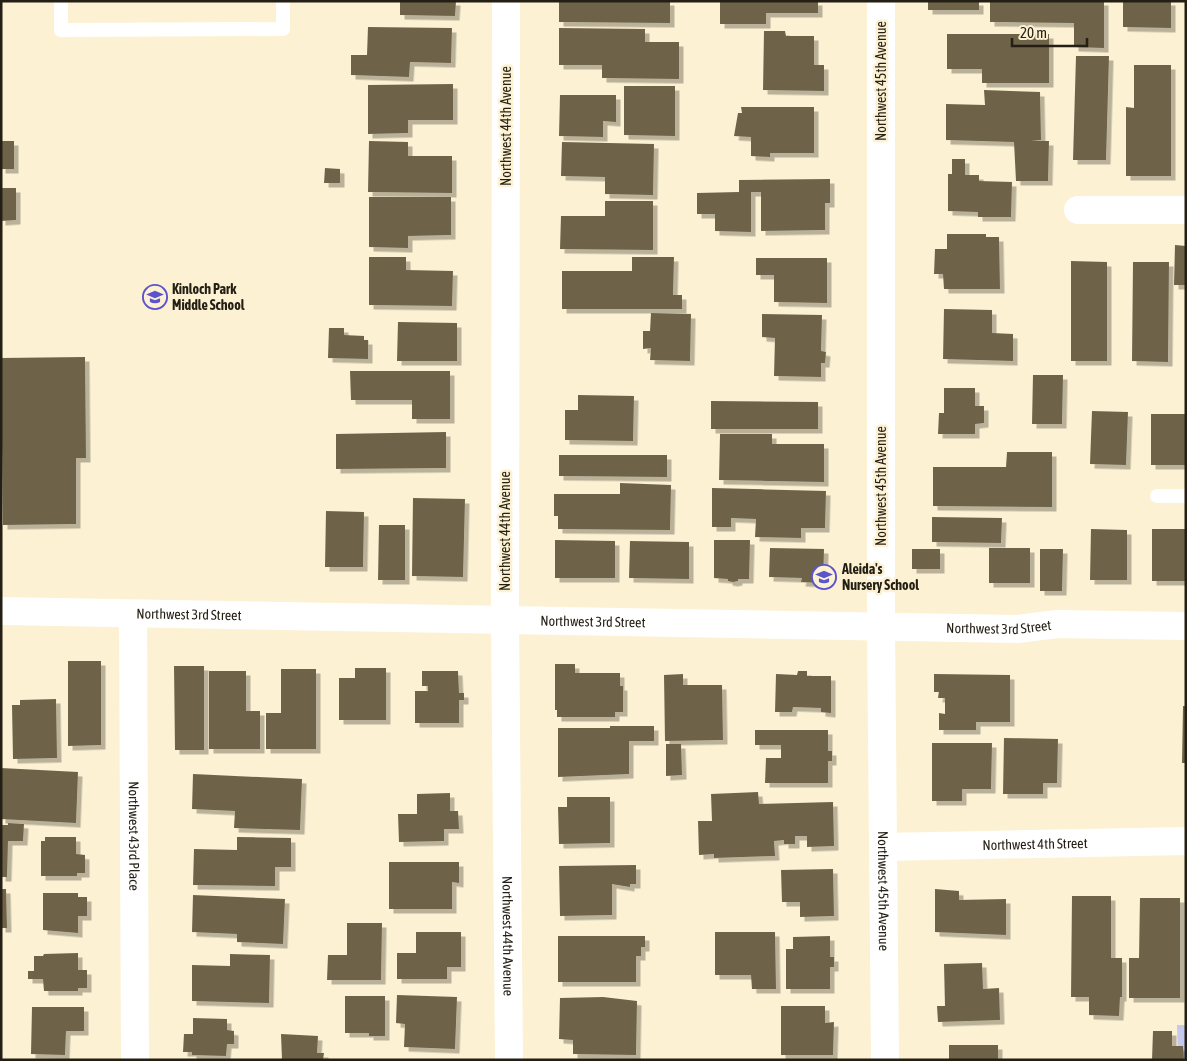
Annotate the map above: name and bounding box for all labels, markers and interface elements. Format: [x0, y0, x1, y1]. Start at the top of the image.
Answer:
scale bar [1012, 15, 1087, 47]
street label: Northwest 45th Avenue [873, 21, 889, 141]
text: 20 m [1020, 24, 1047, 41]
street label: Northwest 44th Avenue [498, 66, 514, 186]
place label: Kinloch Park Middle School [172, 281, 245, 313]
school or university icon: Kinloch Park Middle School [142, 284, 168, 310]
street label: Northwest 45th Avenue [873, 426, 889, 546]
street label: Northwest 44th Avenue [497, 471, 513, 591]
place label: Aleida's Nursery School [841, 561, 919, 593]
school or university icon: Aleida's Nursery School [811, 564, 837, 590]
street label: Northwest 3rd Street [136, 605, 242, 623]
street label: Northwest 3rd Street [540, 613, 646, 630]
street label: Northwest 3rd Street [946, 617, 1052, 637]
street label: Northwest 43rd Place [126, 781, 142, 891]
street label: Northwest 45th Avenue [875, 831, 892, 951]
street label: Northwest 4th Street [982, 835, 1088, 853]
street label: Northwest 44th Avenue [499, 876, 516, 996]

